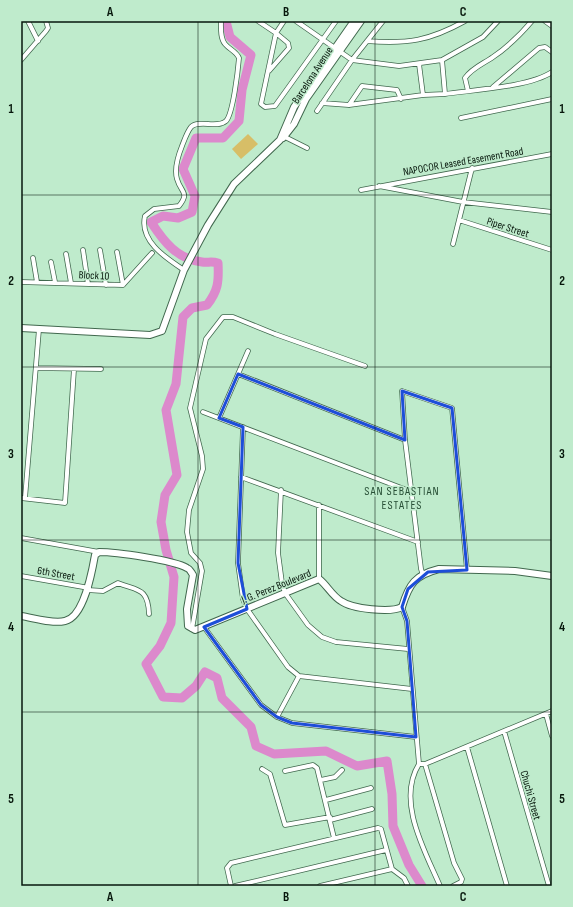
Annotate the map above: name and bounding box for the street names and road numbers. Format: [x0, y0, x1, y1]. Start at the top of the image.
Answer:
street label: Barcelona Avenue [289, 44, 336, 106]
street label: NAPOCOR Leased Easement Road [402, 144, 525, 178]
street label: Piper Street [485, 215, 531, 241]
street label: Block 10 [78, 268, 110, 283]
street label: 6th Street [36, 564, 76, 583]
street label: J. G. Perez Boulevard [239, 566, 313, 607]
street label: Chuchi Street [517, 769, 544, 822]

